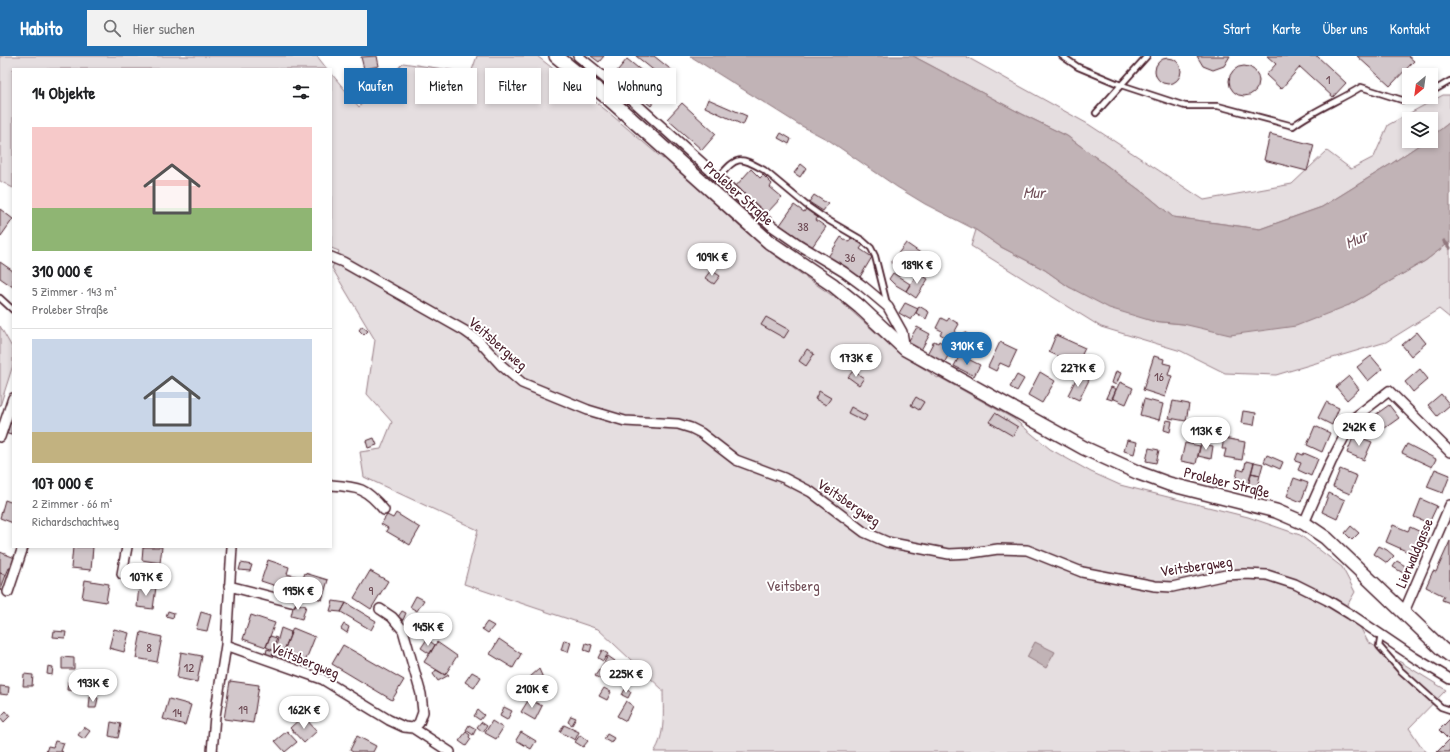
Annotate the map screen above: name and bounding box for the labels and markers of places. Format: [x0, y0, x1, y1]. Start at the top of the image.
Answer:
pin: 109K € [679, 243, 745, 277]
pin: 189K € [884, 251, 950, 285]
pin: 310K € [934, 332, 1000, 366]
pin: 173K € [823, 344, 889, 378]
pin: 227K € [1045, 354, 1111, 388]
pin: 242K € [1326, 413, 1392, 447]
pin: 113K € [1173, 417, 1239, 451]
pin: 107K € [113, 563, 179, 597]
pin: 195K € [265, 577, 331, 611]
pin: 145K € [395, 613, 461, 647]
pin: 225K € [593, 660, 659, 694]
pin: 193K € [60, 669, 126, 703]
pin: 210K € [499, 675, 565, 709]
pin: 162K € [271, 696, 337, 730]

